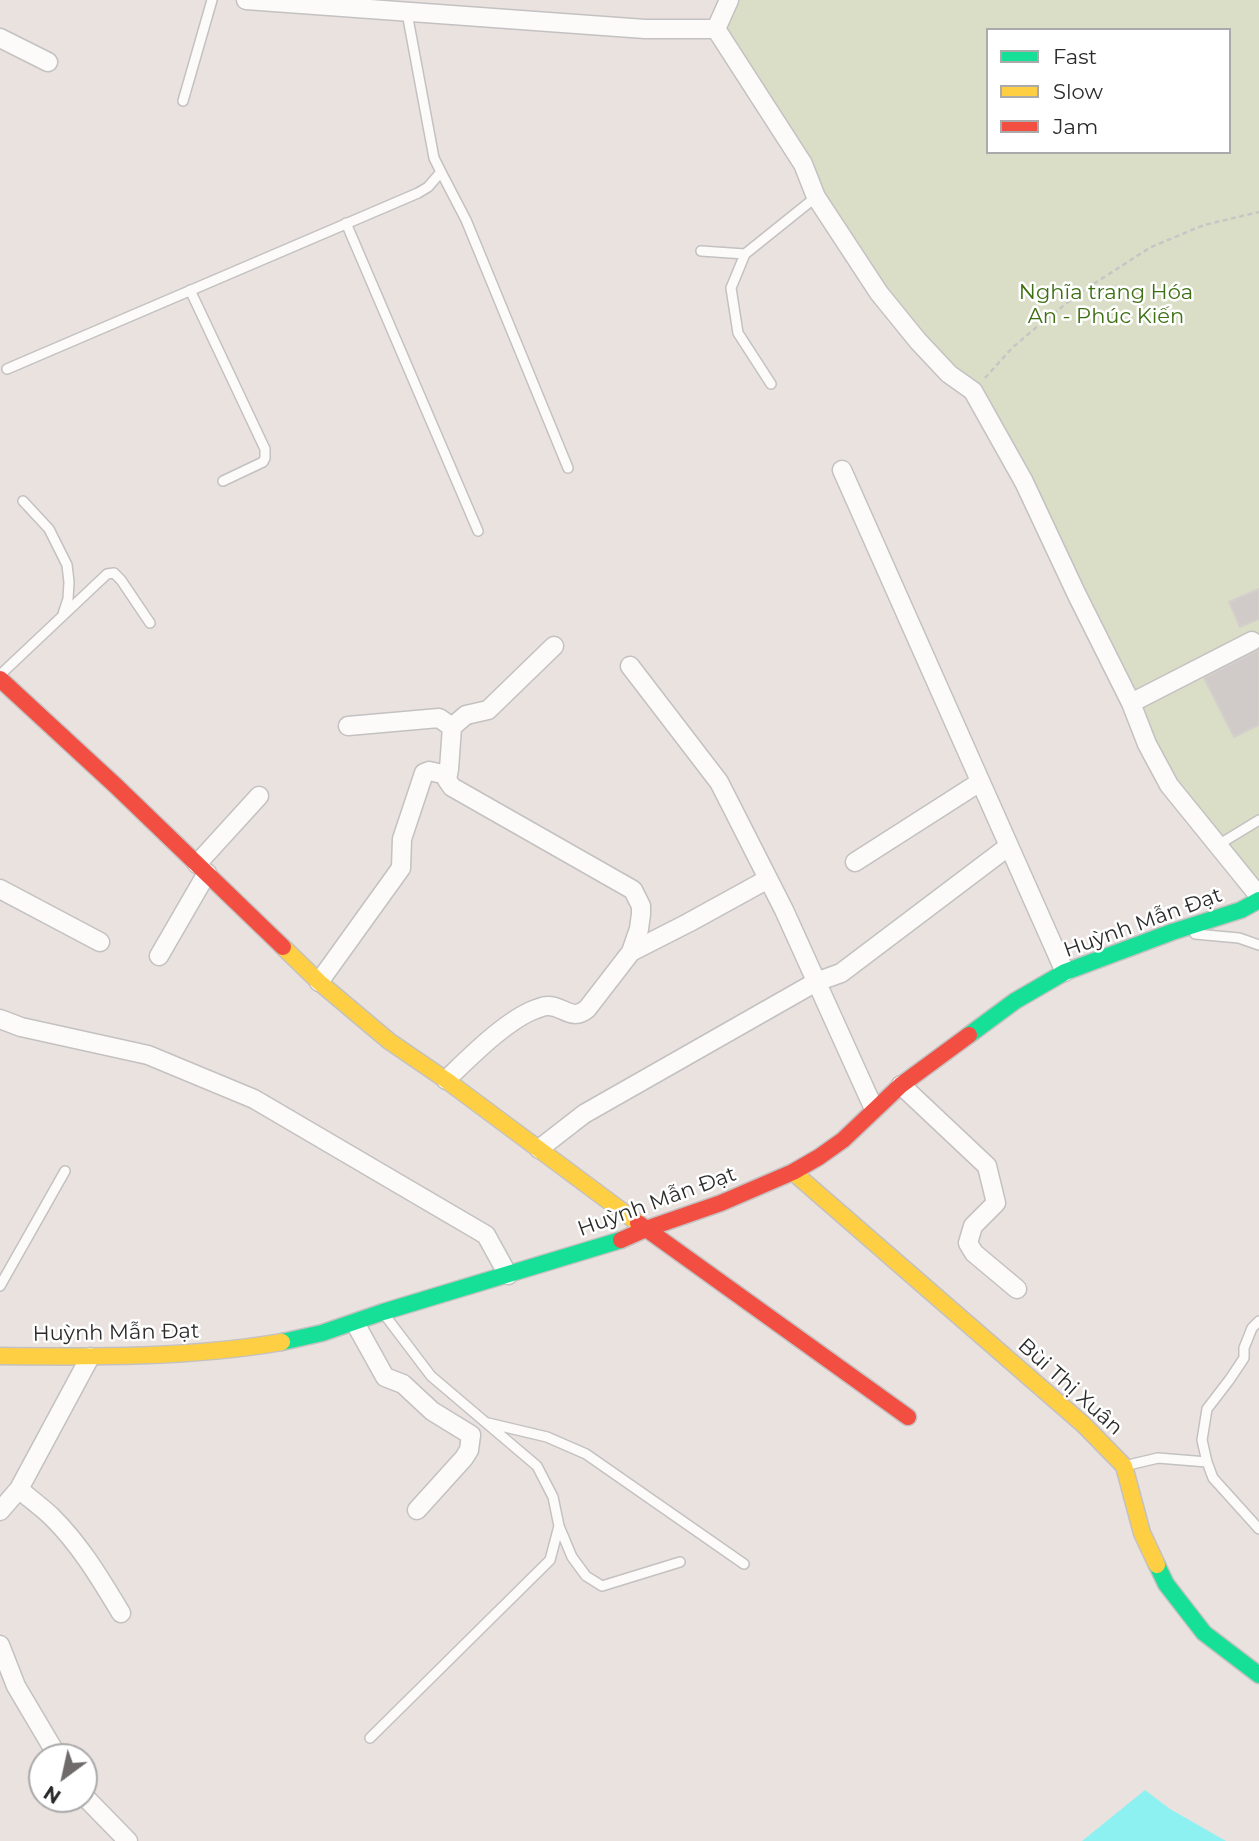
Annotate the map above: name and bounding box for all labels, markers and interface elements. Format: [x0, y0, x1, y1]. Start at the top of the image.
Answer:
legend [986, 28, 1231, 154]
text: Fast [1053, 44, 1097, 69]
text: Slow [1053, 79, 1103, 104]
text: Jam [1053, 114, 1098, 139]
park label: Nghĩa trang Hóa An - Phúc Kiến [1019, 280, 1193, 330]
street label: Huỳnh Mẫn Đạt [1060, 883, 1226, 963]
street label: Huỳnh Mẫn Đạt [574, 1162, 740, 1242]
street label: Huỳnh Mẫn Đạt [32, 1319, 200, 1347]
street label: Bùi Thị Xuân [1012, 1333, 1128, 1441]
north arrow [28, 1743, 98, 1813]
text: N [40, 1781, 65, 1808]

